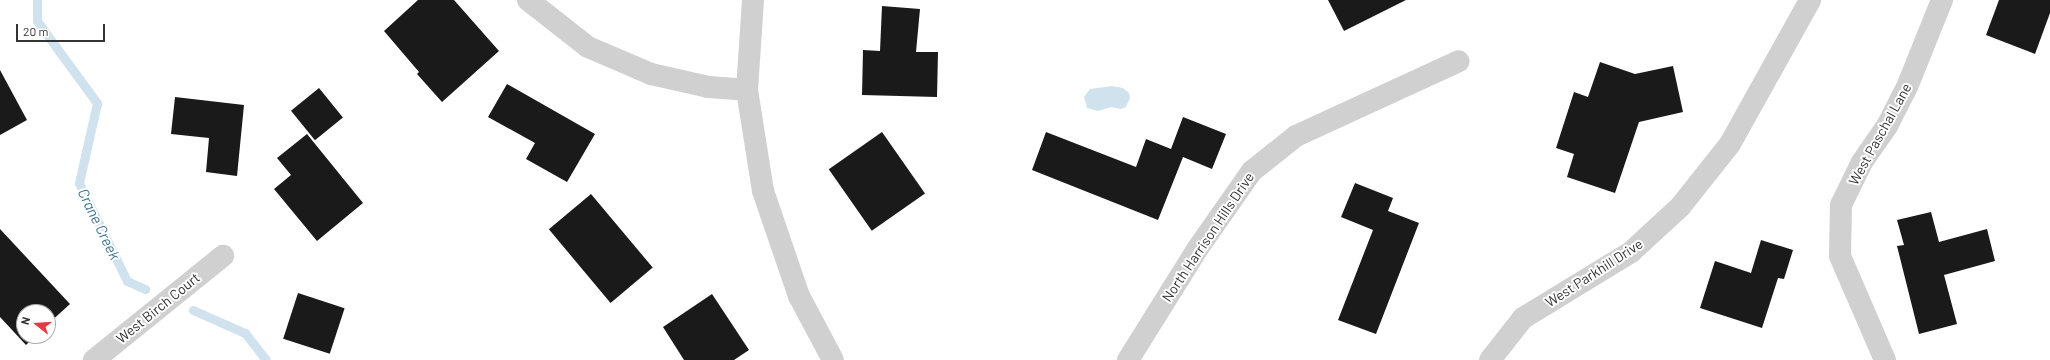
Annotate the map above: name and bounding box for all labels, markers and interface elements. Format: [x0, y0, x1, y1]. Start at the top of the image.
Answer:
scale bar [18, 16, 107, 42]
text: 20 m [23, 24, 49, 38]
street label: West Paschal Lane [1845, 80, 1915, 188]
street label: North Harrison Hills Drive [1158, 169, 1258, 305]
water label: Crane Creek [74, 185, 124, 263]
street label: West Parkhill Drive [1542, 235, 1646, 311]
street label: West Birch Court [113, 269, 203, 347]
north arrow [16, 304, 56, 344]
text: N [18, 315, 32, 326]

